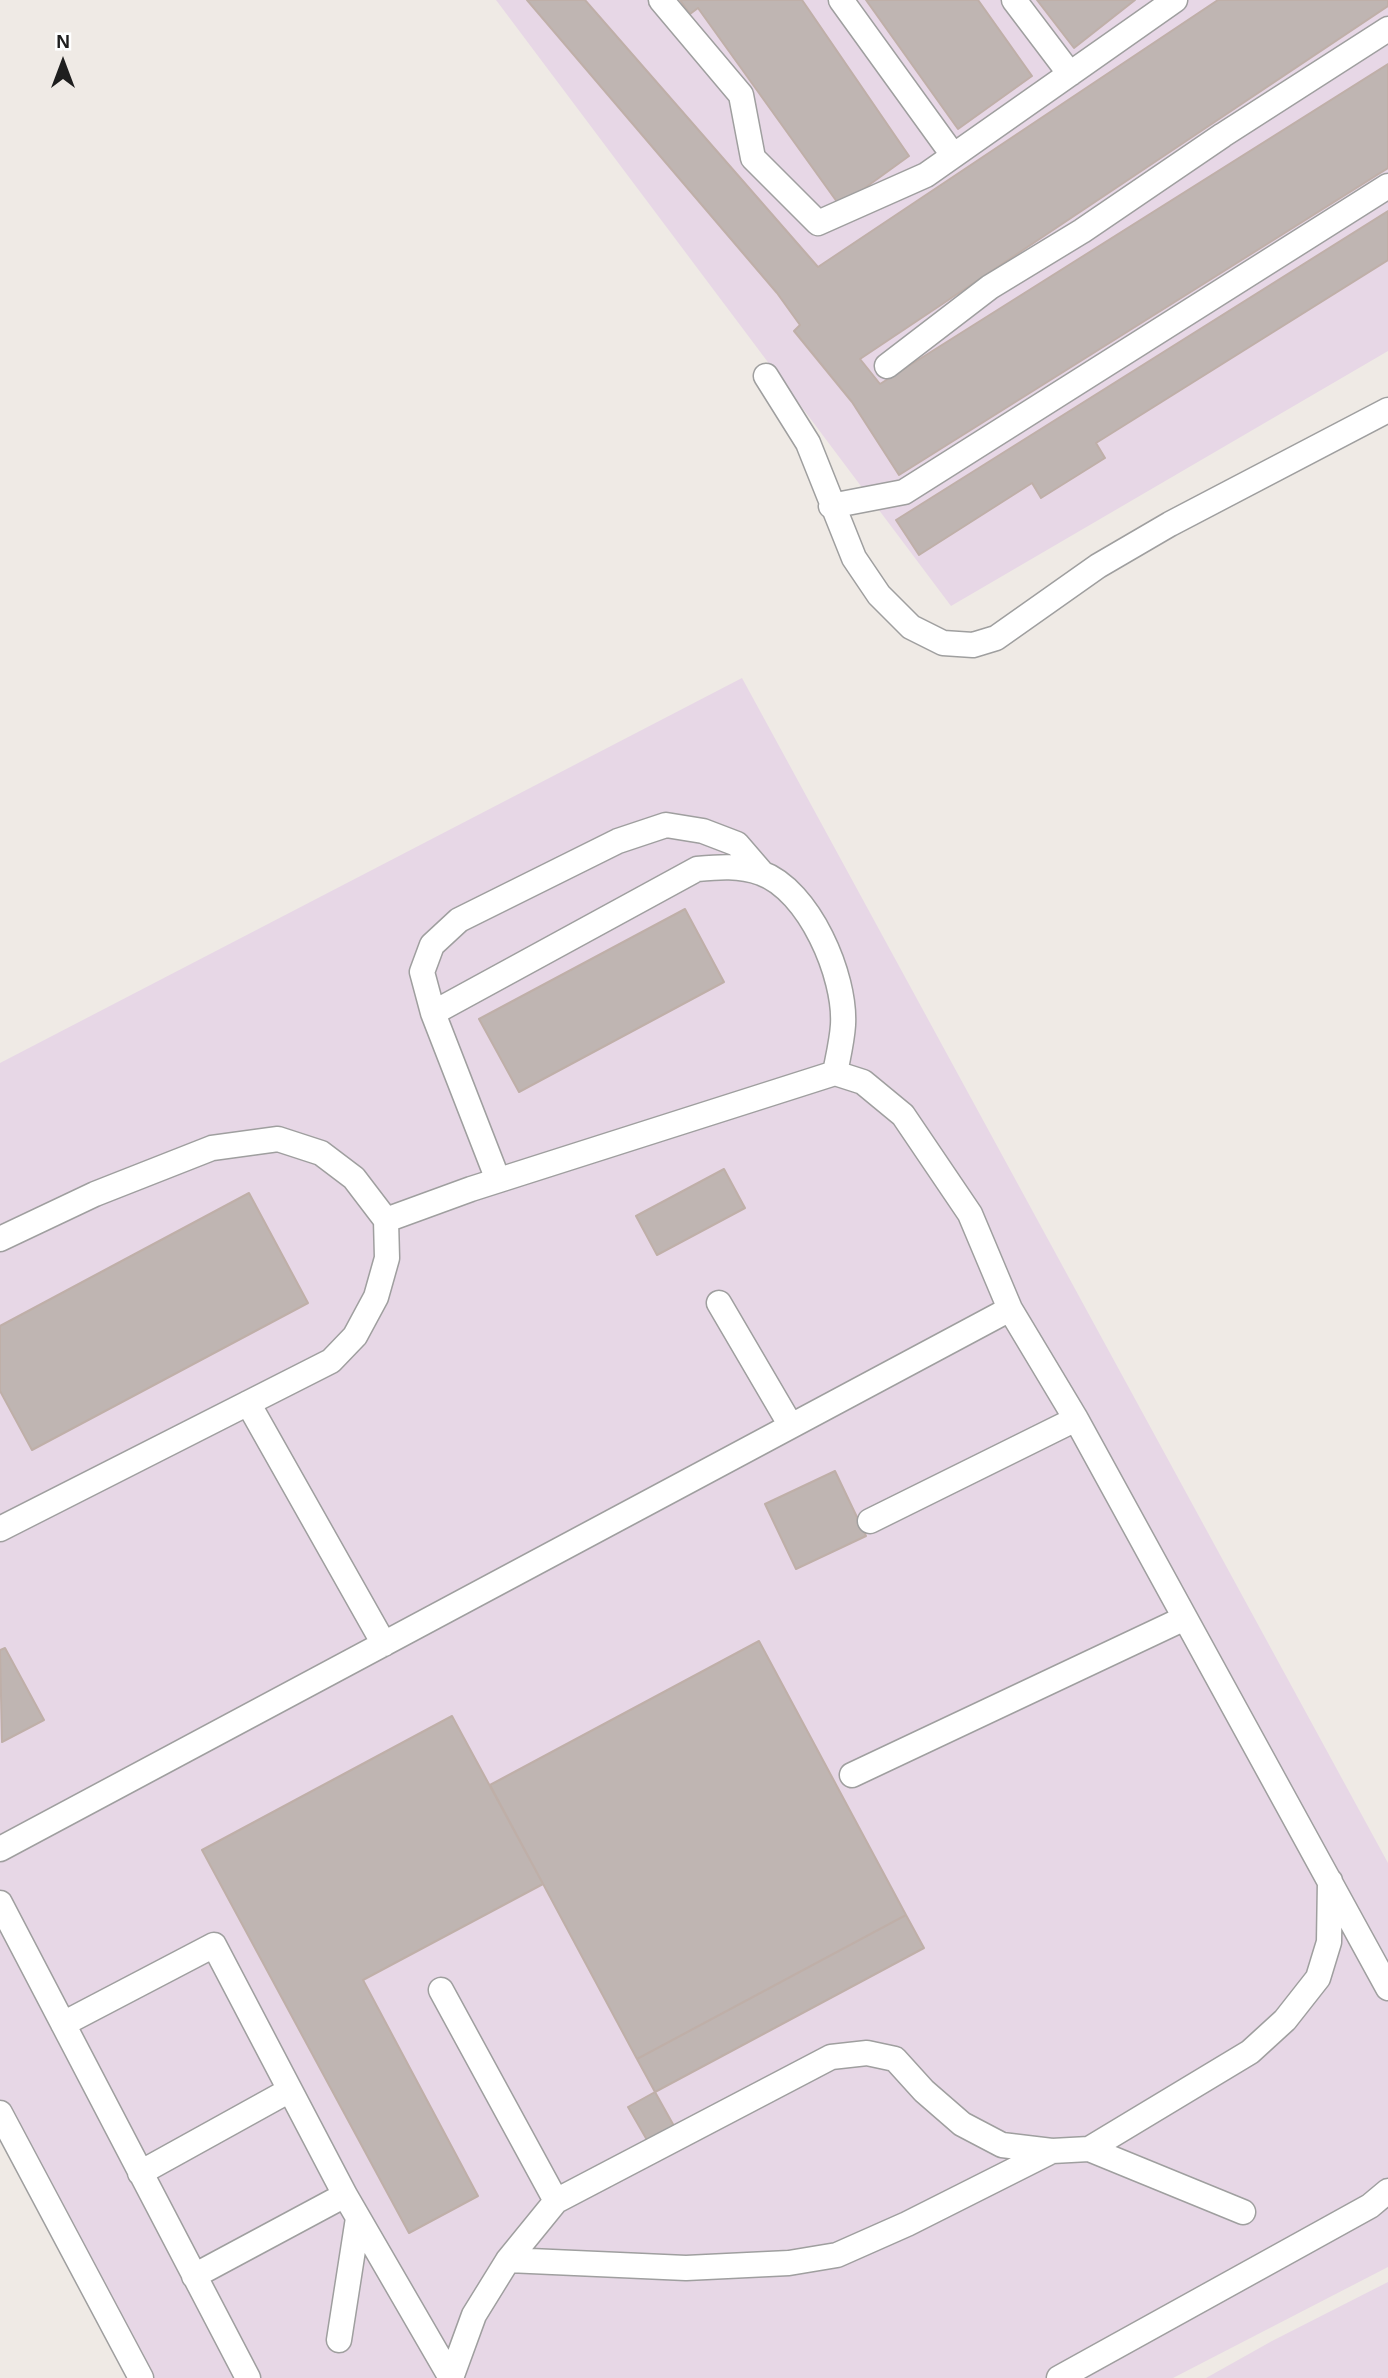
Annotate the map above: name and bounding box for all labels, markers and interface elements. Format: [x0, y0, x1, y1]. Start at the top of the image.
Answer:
north arrow [28, 28, 98, 98]
text: N [56, 31, 70, 52]

